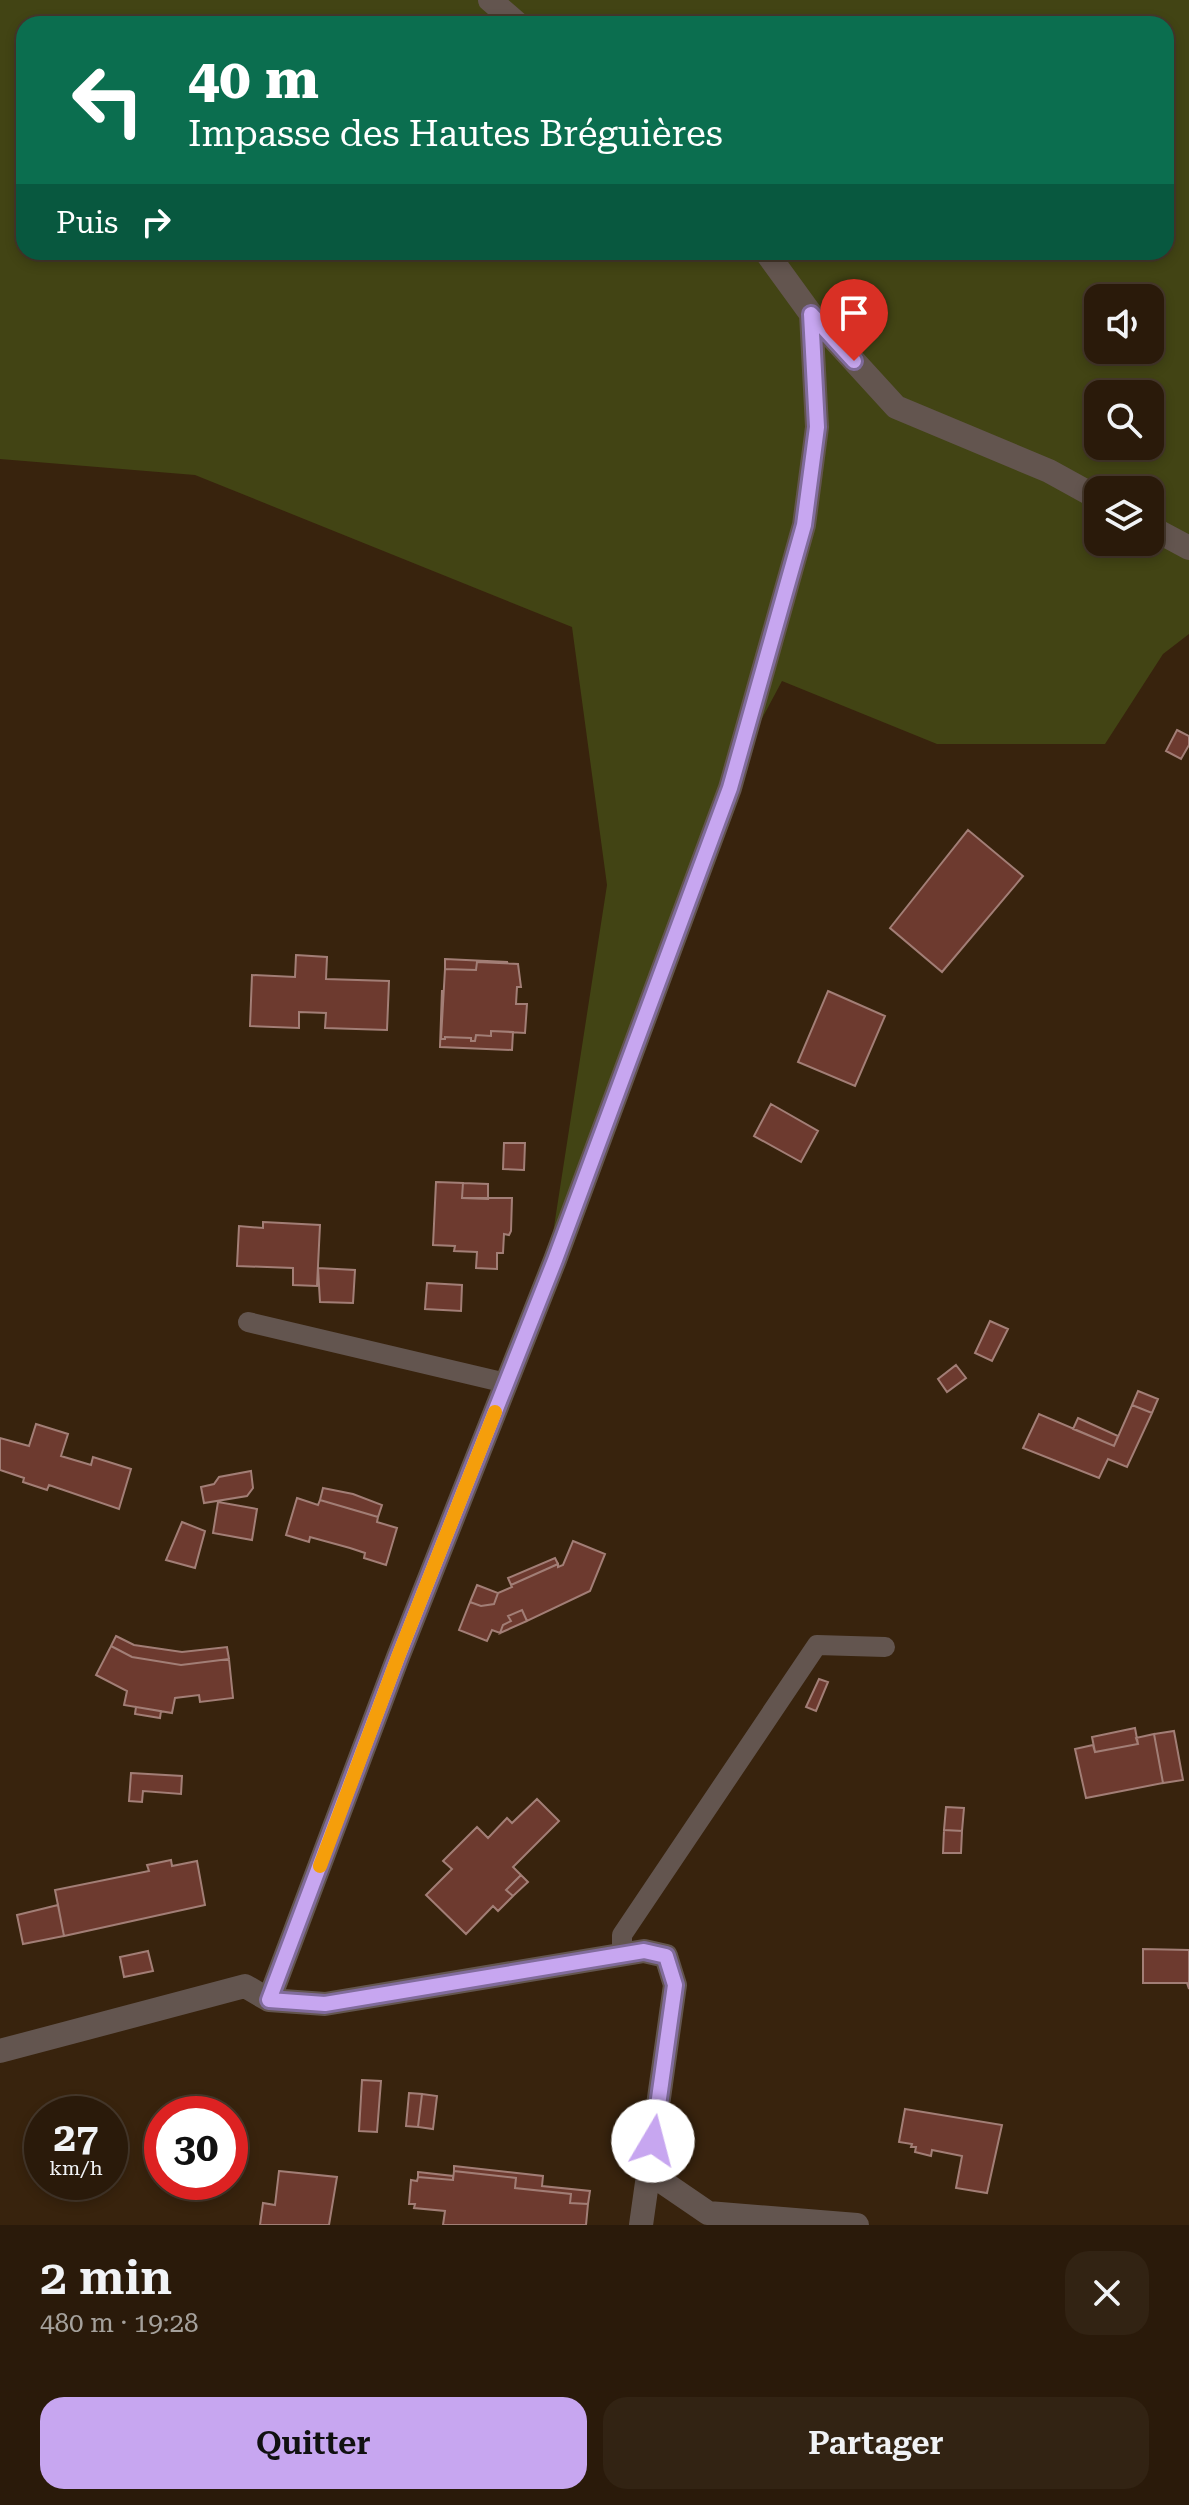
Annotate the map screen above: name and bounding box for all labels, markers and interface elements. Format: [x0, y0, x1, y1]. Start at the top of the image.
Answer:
text: 40 m [188, 46, 319, 112]
icon: left [56, 48, 160, 152]
text: Impasse des Hautes Bréguières [188, 113, 723, 155]
icon: right [134, 200, 178, 244]
text: Puis [56, 205, 118, 240]
pin [820, 279, 888, 361]
map controls [1084, 284, 1164, 556]
button: sound [1084, 284, 1164, 364]
icon: arrive [832, 291, 876, 335]
button: search [1084, 380, 1164, 460]
button: layers [1084, 476, 1164, 556]
speed limit sign: 30 [144, 2096, 248, 2200]
position arrow [611, 2099, 695, 2183]
text: 27 [54, 2114, 98, 2161]
text: km/h [49, 2156, 103, 2180]
text: 2 min [40, 2250, 172, 2306]
button: close [1065, 2251, 1149, 2335]
text: 480 m · 19:28 [40, 2308, 199, 2338]
button: Quitter [40, 2397, 587, 2489]
button: Partager [603, 2397, 1149, 2489]

